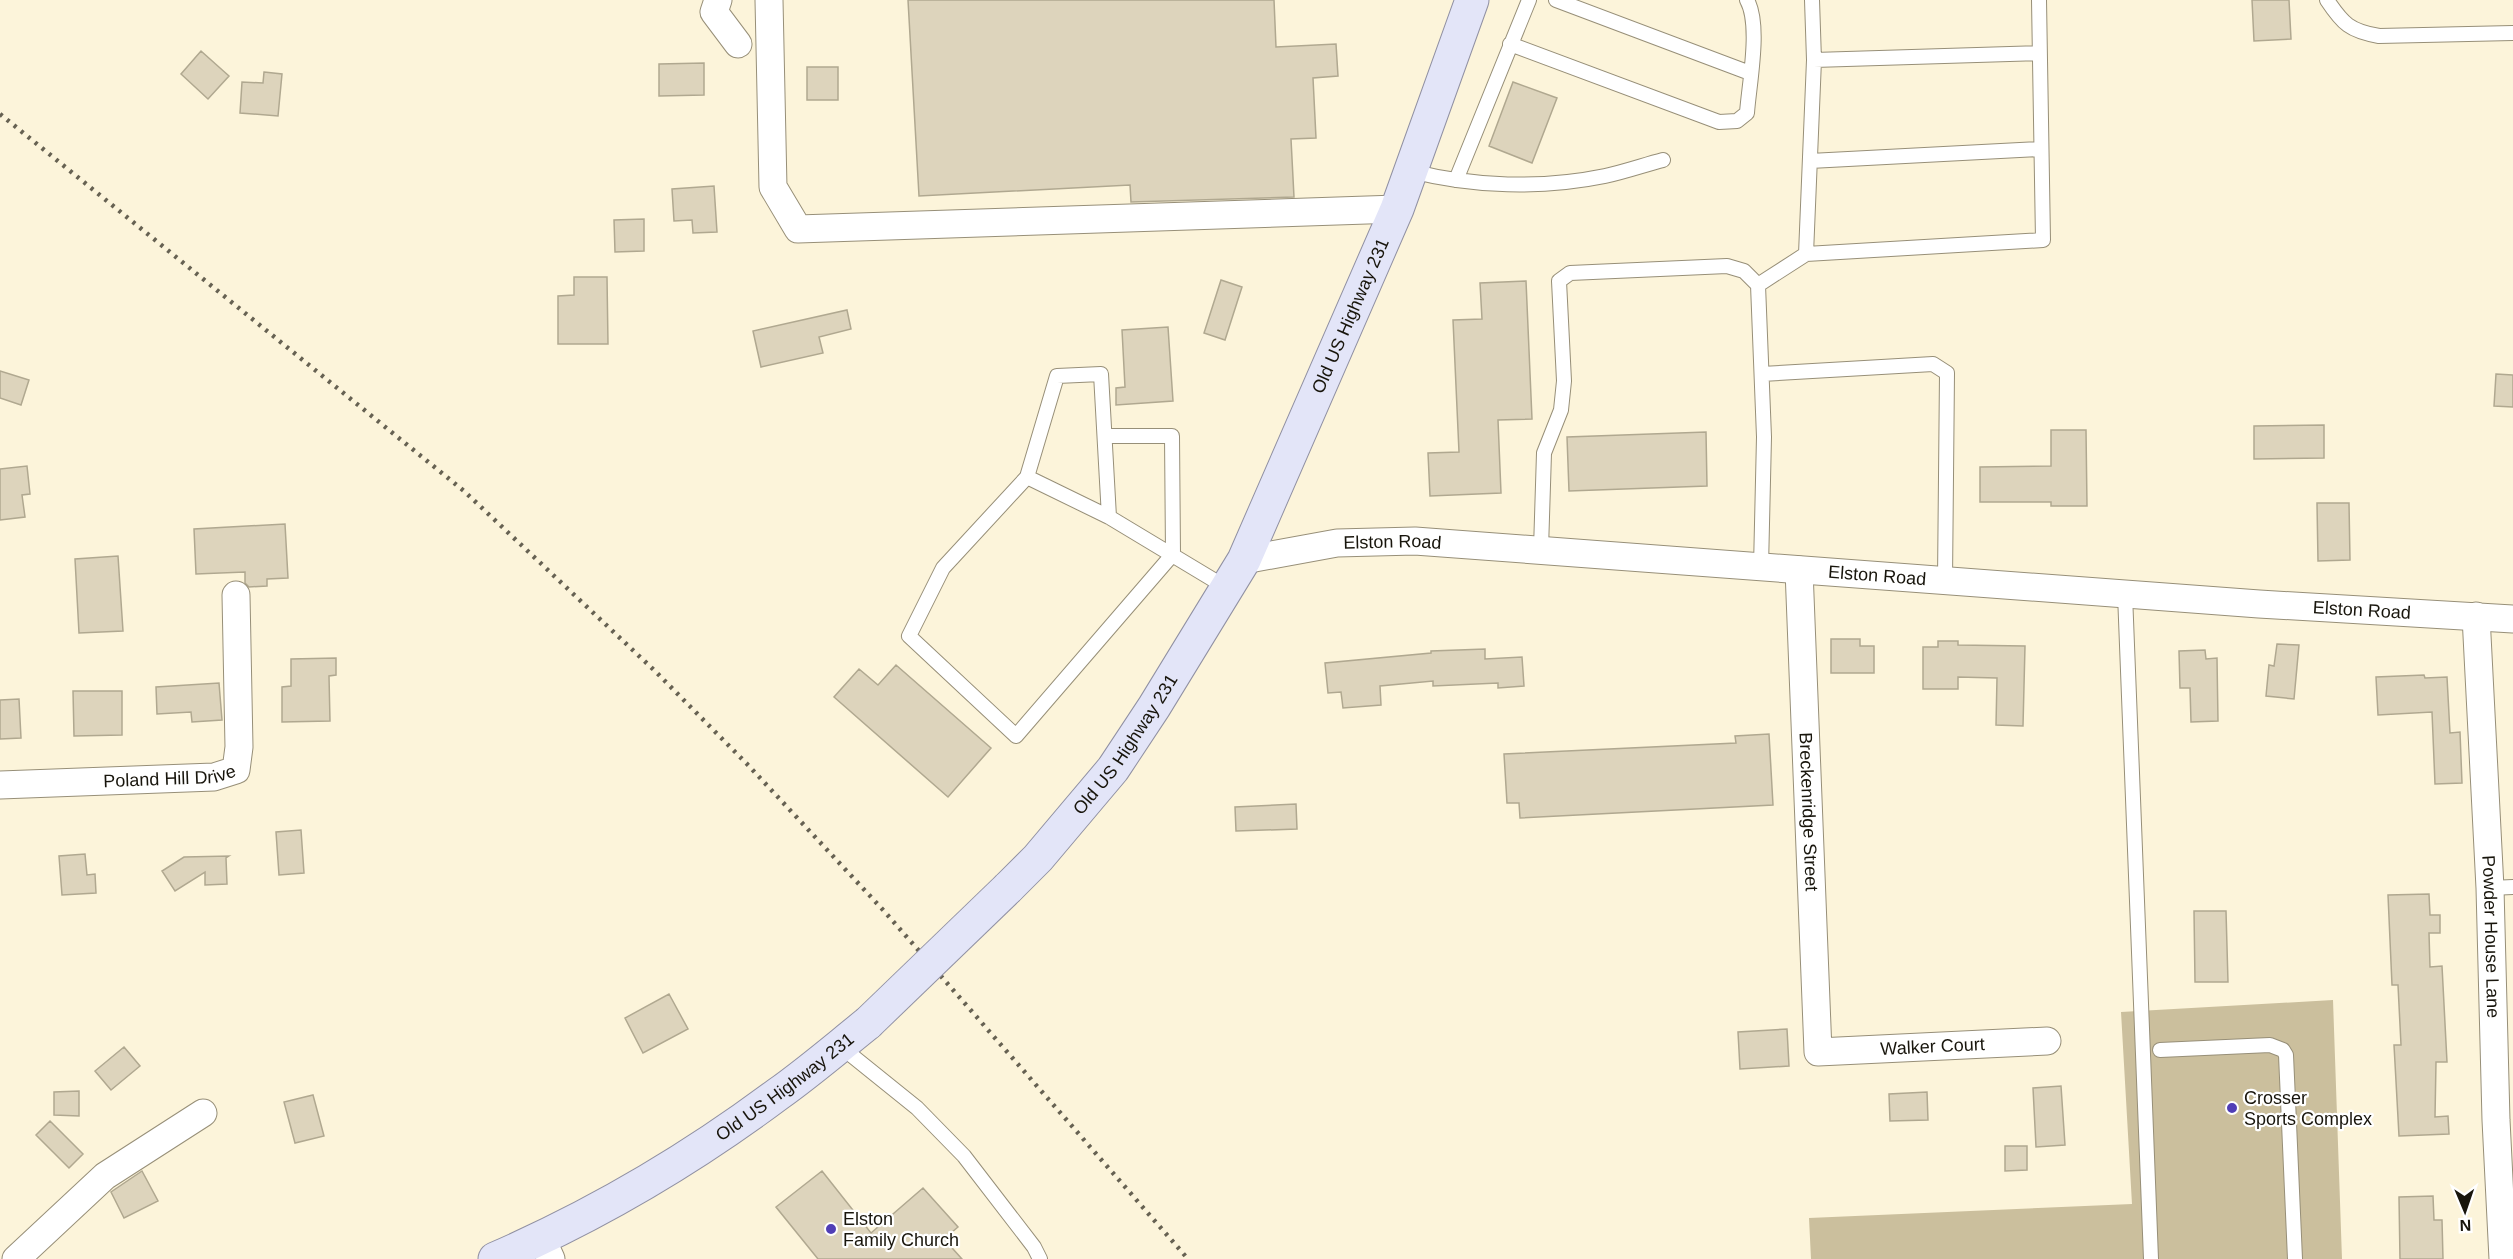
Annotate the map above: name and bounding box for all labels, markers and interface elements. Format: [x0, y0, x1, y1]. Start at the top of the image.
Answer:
street label: Old US Highway 231 [1308, 235, 1393, 396]
street label: Elston Road [1343, 531, 1442, 553]
street label: Elston Road [1827, 562, 1927, 589]
street label: Elston Road [2312, 597, 2411, 623]
street label: Old US Highway 231 [1069, 671, 1182, 819]
street label: Breckenridge Street [1795, 732, 1822, 892]
street label: Poland Hill Drive [103, 761, 238, 791]
street label: Powder House Lane [2478, 855, 2503, 1018]
street label: Old US Highway 231 [712, 1029, 858, 1145]
street label: Walker Court [1880, 1034, 1985, 1059]
place label: Crosser Sports Complex [2244, 1088, 2372, 1129]
marker: Crosser Sports Complex [2225, 1101, 2239, 1115]
north arrow [2435, 1181, 2495, 1241]
place label: Elston Family Church [843, 1209, 959, 1250]
text: N [2459, 1217, 2472, 1234]
marker: Elston Family Church [824, 1222, 838, 1236]

